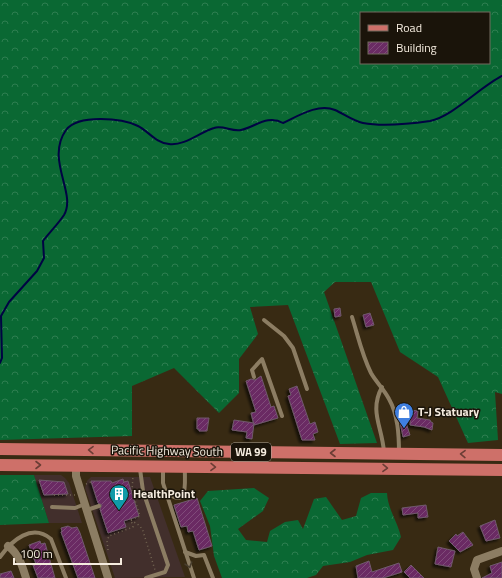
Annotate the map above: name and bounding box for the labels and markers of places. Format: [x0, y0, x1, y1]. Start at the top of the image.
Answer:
shop icon: T-J Statuary [393, 401, 415, 429]
place label: T-J Statuary [418, 402, 479, 421]
building icon: HealthPoint [108, 483, 130, 511]
place label: HealthPoint [133, 484, 196, 503]

